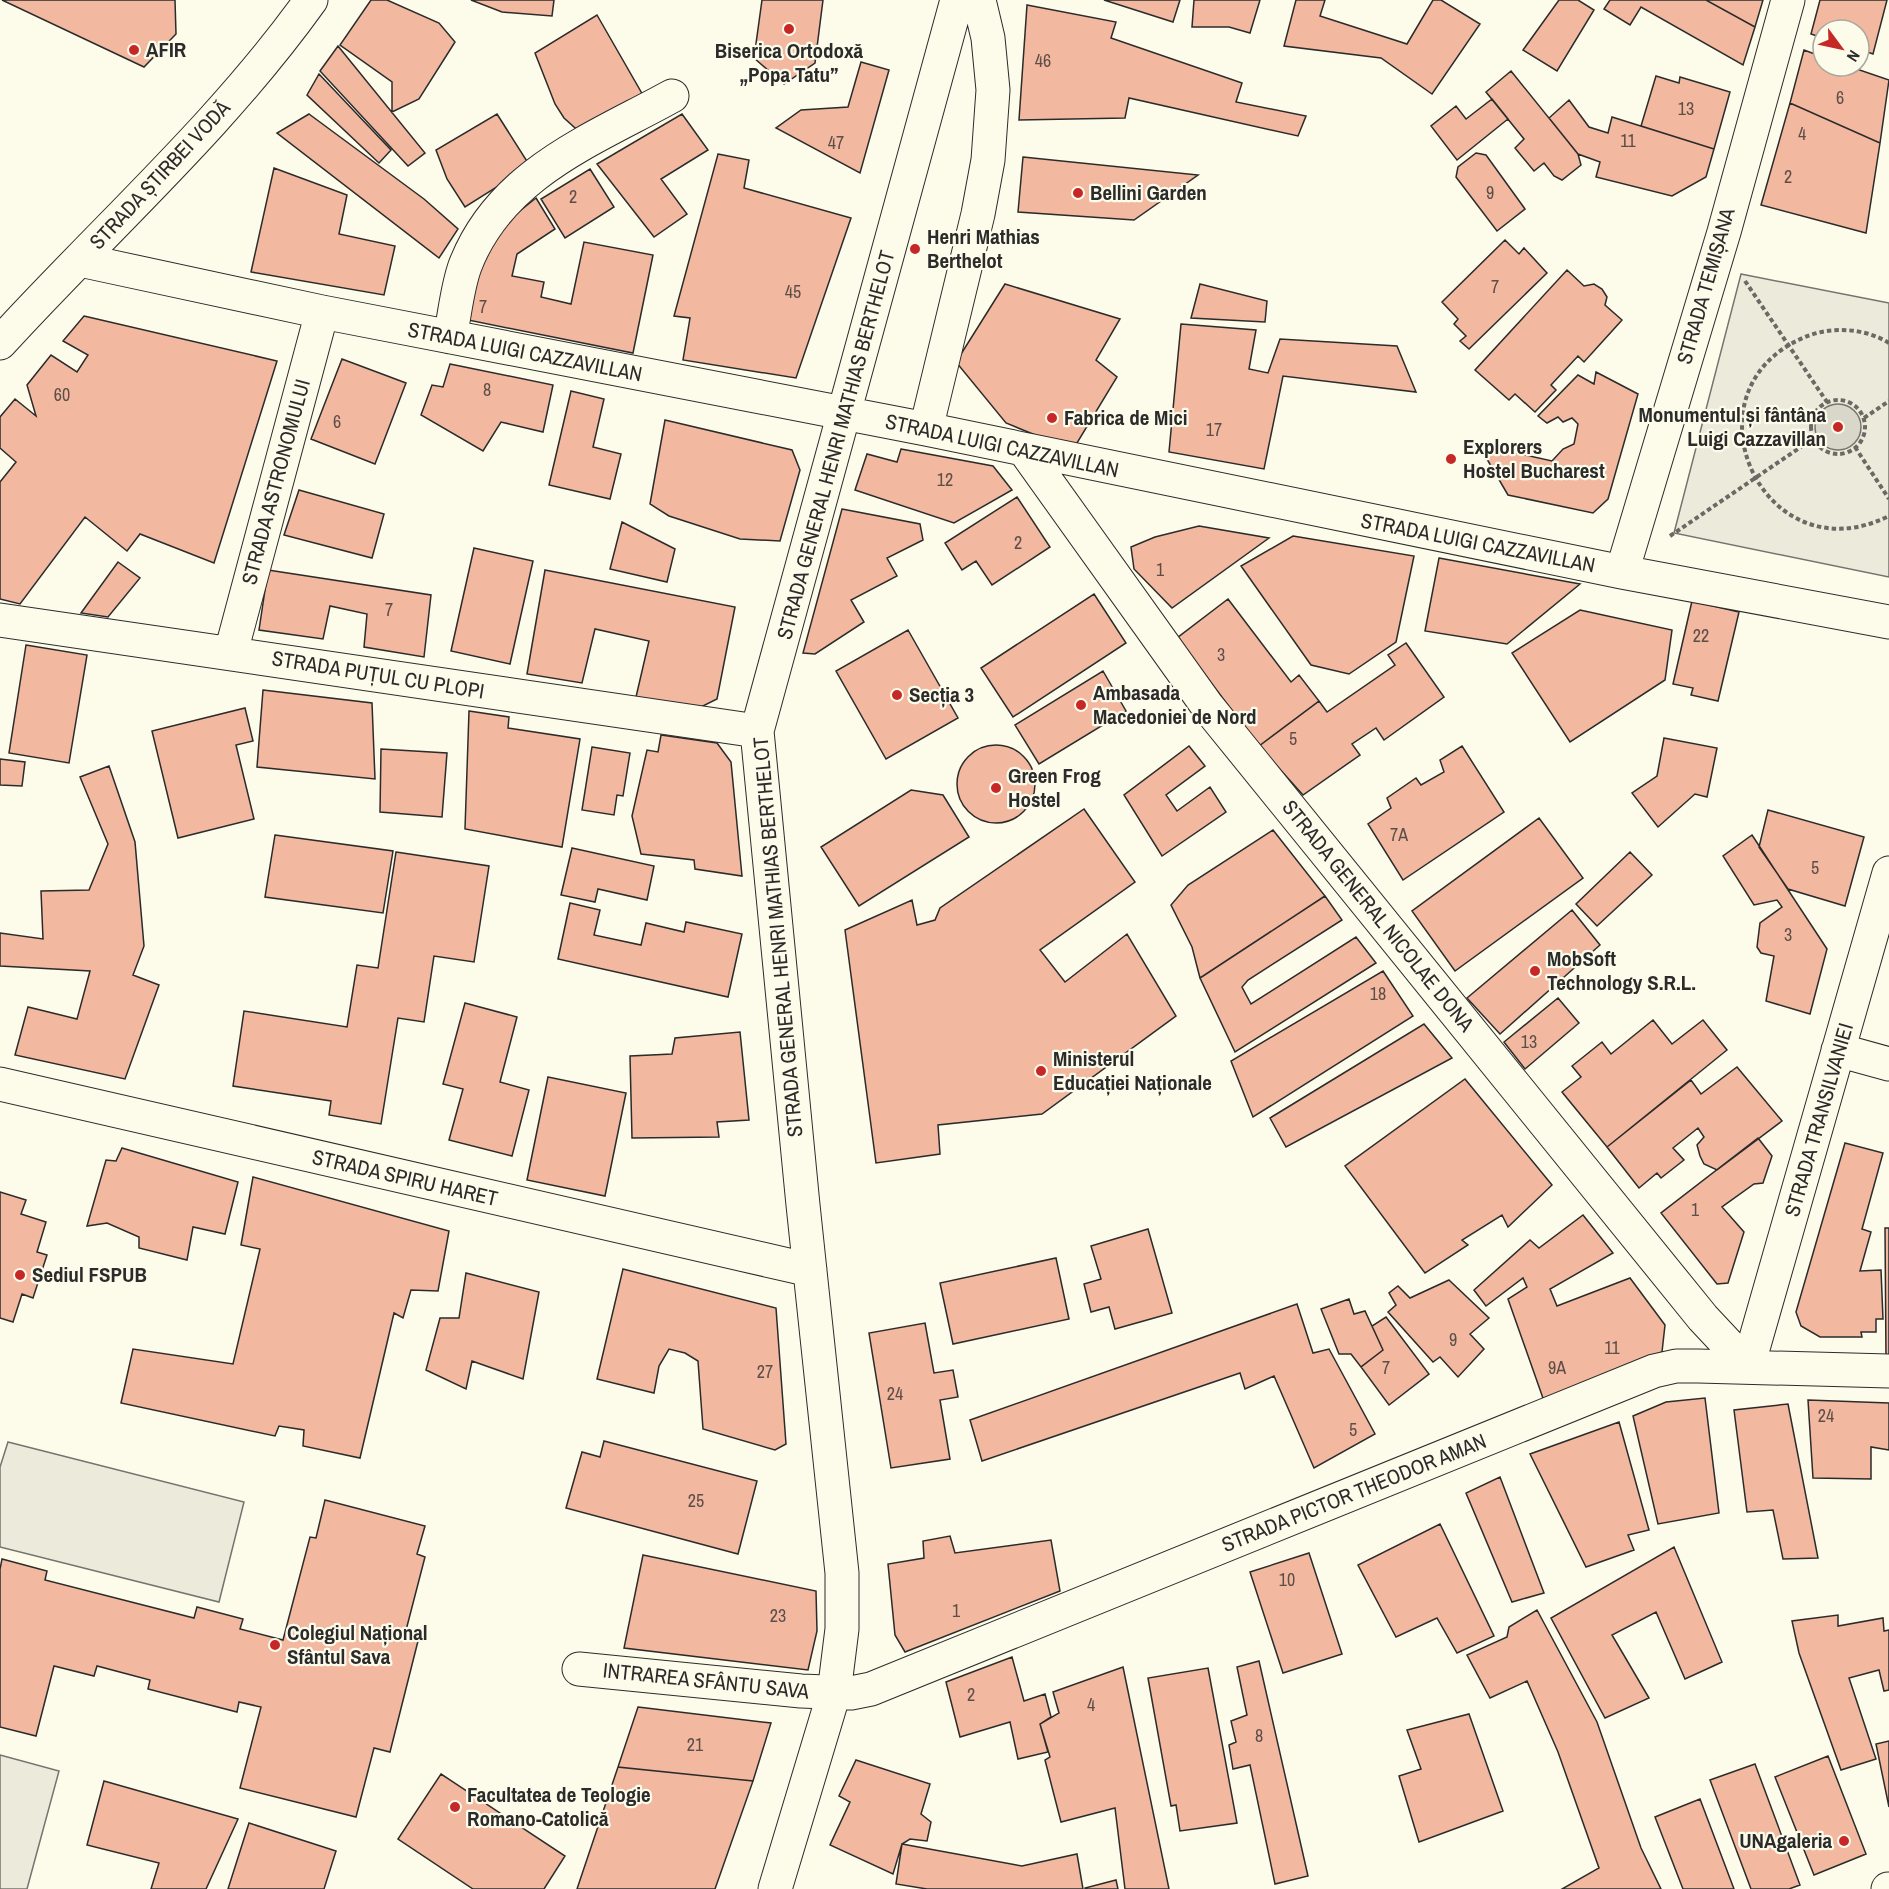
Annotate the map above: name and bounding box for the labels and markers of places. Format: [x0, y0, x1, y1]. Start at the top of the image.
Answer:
marker: Biserica Ortodoxă „Popa Tatu” [782, 22, 796, 36]
place label: AFIR [146, 35, 187, 64]
place label: Biserica Ortodoxă „Popa Tatu” [715, 36, 864, 89]
marker: AFIR [127, 43, 141, 57]
place label: Bellini Garden [1090, 178, 1207, 207]
marker: Bellini Garden [1071, 186, 1085, 200]
place label: Henri Mathias Berthelot [927, 222, 1040, 275]
marker: Henri Mathias Berthelot [908, 242, 922, 256]
place label: Monumentul și fântâna Luigi Cazzavillan [1638, 400, 1826, 453]
place label: Fabrica de Mici [1064, 403, 1188, 432]
marker: Fabrica de Mici [1045, 411, 1059, 425]
marker: Monumentul și fântâna Luigi Cazzavillan [1831, 420, 1845, 434]
place label: Explorers Hostel Bucharest [1463, 432, 1605, 485]
marker: Explorers Hostel Bucharest [1444, 452, 1458, 466]
place label: Ambasada Macedoniei de Nord [1093, 678, 1257, 731]
place label: Secția 3 [909, 680, 974, 709]
marker: Secția 3 [890, 688, 904, 702]
marker: Ambasada Macedoniei de Nord [1074, 698, 1088, 712]
place label: Green Frog Hostel [1008, 761, 1101, 814]
marker: Green Frog Hostel [989, 781, 1003, 795]
place label: MobSoft Technology S.R.L. [1547, 944, 1696, 997]
marker: MobSoft Technology S.R.L. [1528, 964, 1542, 978]
place label: Ministerul Educației Naționale [1053, 1044, 1212, 1097]
marker: Ministerul Educației Naționale [1034, 1064, 1048, 1078]
place label: Sediul FSPUB [32, 1260, 147, 1289]
marker: Sediul FSPUB [13, 1268, 27, 1282]
place label: Colegiul Național Sfântul Sava [287, 1618, 428, 1671]
marker: Colegiul Național Sfântul Sava [268, 1638, 282, 1652]
place label: Facultatea de Teologie Romano-Catolică [467, 1780, 651, 1833]
marker: Facultatea de Teologie Romano-Catolică [448, 1800, 462, 1814]
place label: UNAgaleria [1739, 1826, 1832, 1855]
marker: UNAgaleria [1837, 1834, 1851, 1848]

